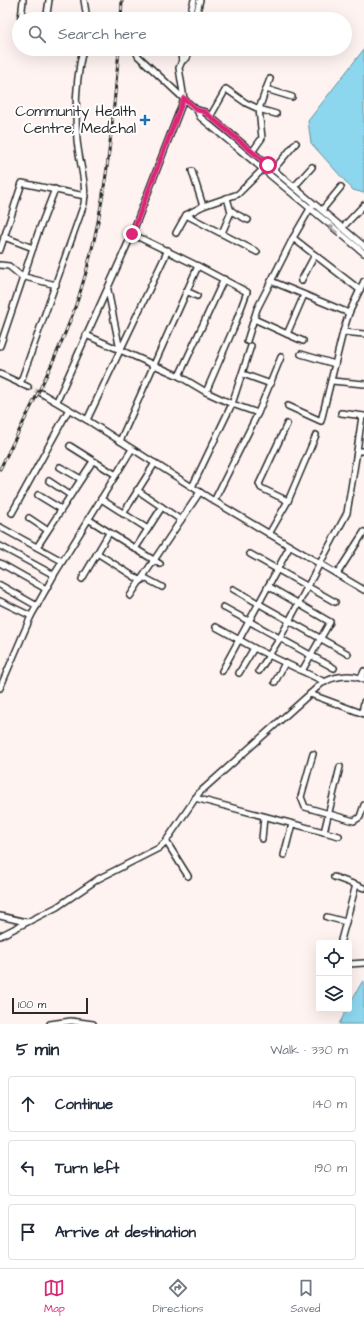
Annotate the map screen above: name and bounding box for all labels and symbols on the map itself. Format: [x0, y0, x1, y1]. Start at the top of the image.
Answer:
place label: Community Health Centre, Medchal [15, 101, 137, 139]
marker: Community Health Centre, Medchal [139, 114, 151, 126]
route start [259, 156, 277, 174]
one-way arrow [328, 224, 339, 233]
route end [123, 225, 141, 243]
scale bar [12, 996, 88, 1015]

